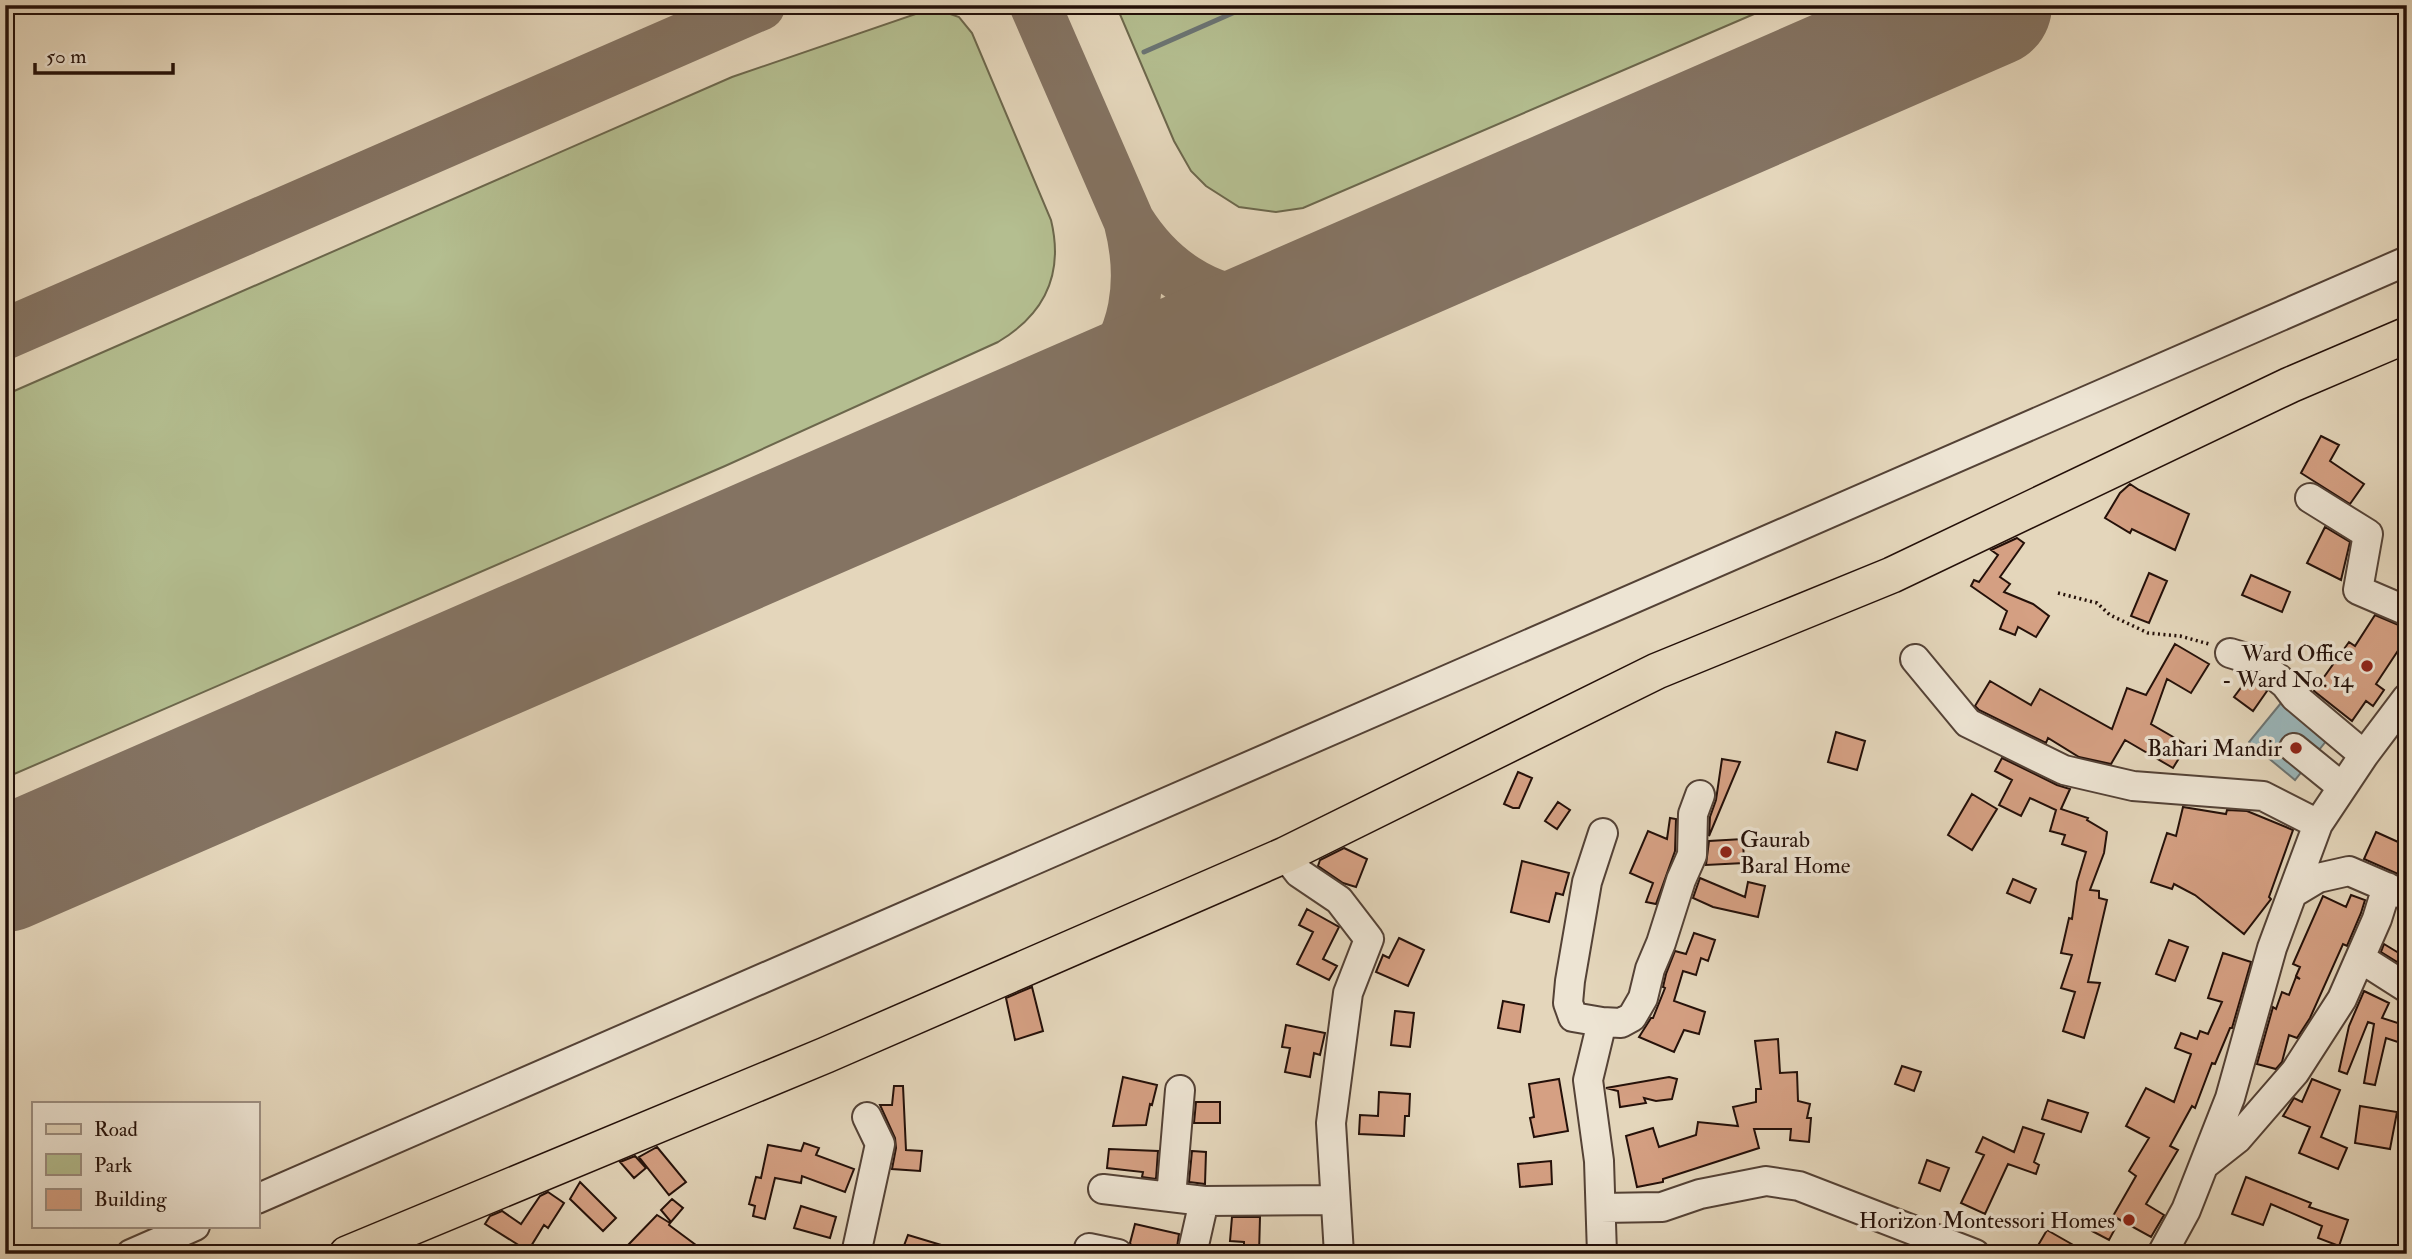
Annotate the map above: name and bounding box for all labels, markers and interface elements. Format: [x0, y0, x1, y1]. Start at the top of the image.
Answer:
scale bar [35, 32, 173, 76]
text: 50 m [46, 43, 87, 70]
place label: Ward Office - Ward No. 14 [2222, 639, 2355, 694]
marker: Ward Office - Ward No. 14 [2359, 658, 2375, 674]
place label: Bahari Mandir [2147, 734, 2282, 763]
marker: Bahari Mandir [2288, 740, 2304, 756]
place label: Gaurab Baral Home [1740, 825, 1851, 880]
marker: Gaurab Baral Home [1718, 844, 1734, 860]
legend [32, 1102, 259, 1228]
text: Road [94, 1116, 139, 1143]
text: Park [94, 1152, 132, 1179]
text: Building [94, 1186, 167, 1213]
place label: Horizon Montessori Homes [1859, 1206, 2115, 1235]
marker: Horizon Montessori Homes [2121, 1212, 2137, 1228]

